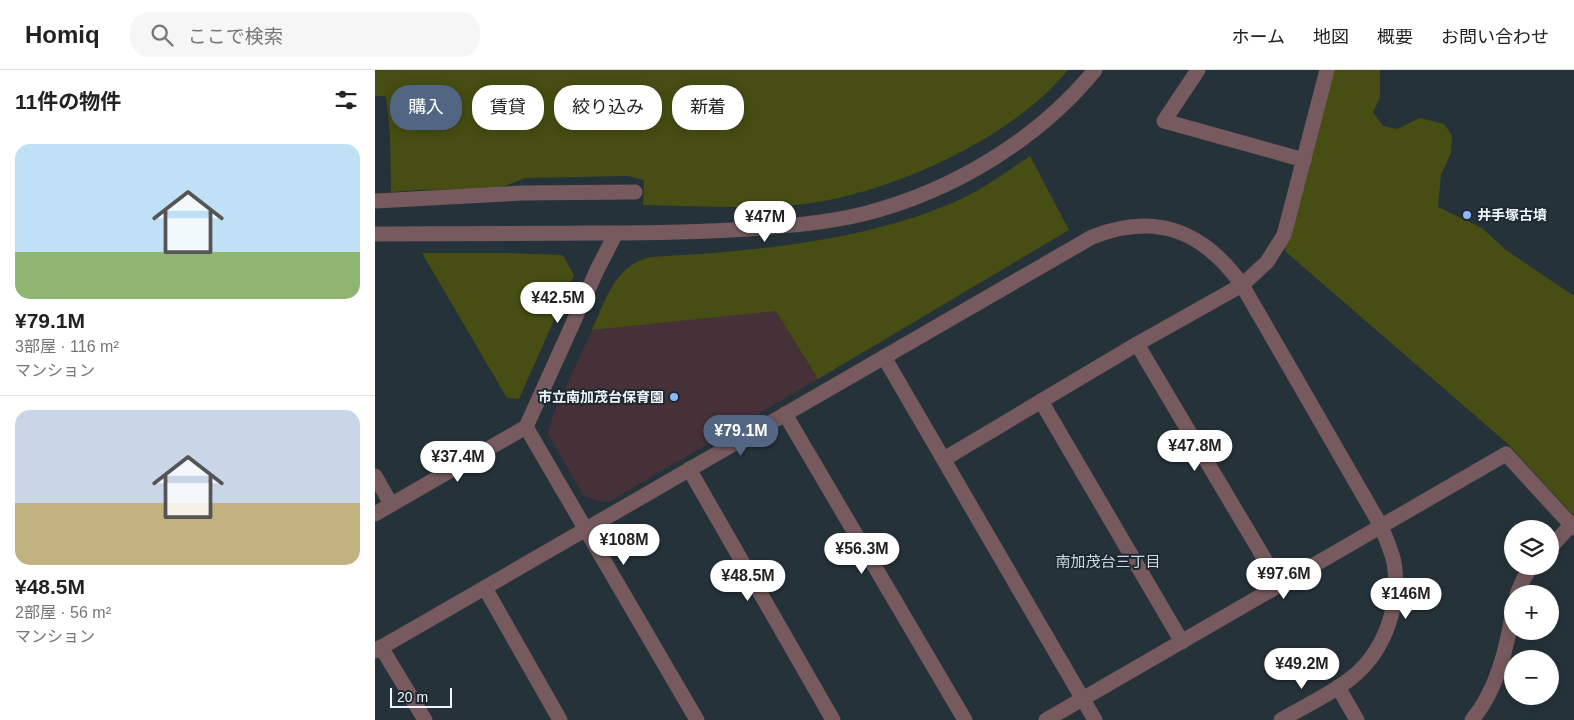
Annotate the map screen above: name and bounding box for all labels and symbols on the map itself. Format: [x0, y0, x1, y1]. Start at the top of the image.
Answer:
pin: ¥47M [735, 200, 795, 243]
place label: 井手塚古墳 [1477, 207, 1547, 223]
marker: 井手塚古墳 [1461, 209, 1473, 221]
pin: ¥42.5M [517, 282, 599, 324]
place label: 市立南加茂台保育園 [538, 389, 664, 405]
marker: 市立南加茂台保育園 [668, 391, 680, 403]
pin: ¥79.1M [700, 414, 782, 457]
pin: ¥47.8M [1154, 430, 1236, 472]
pin: ¥37.4M [417, 440, 499, 483]
pin: ¥108M [589, 524, 659, 566]
pin: ¥56.3M [821, 532, 903, 575]
district label: 南加茂台三丁目 [1055, 553, 1161, 570]
pin: ¥97.6M [1243, 558, 1325, 600]
pin: ¥48.5M [707, 560, 789, 602]
pin: ¥146M [1371, 578, 1441, 620]
pin: ¥49.2M [1261, 648, 1343, 690]
scale bar [390, 685, 453, 708]

